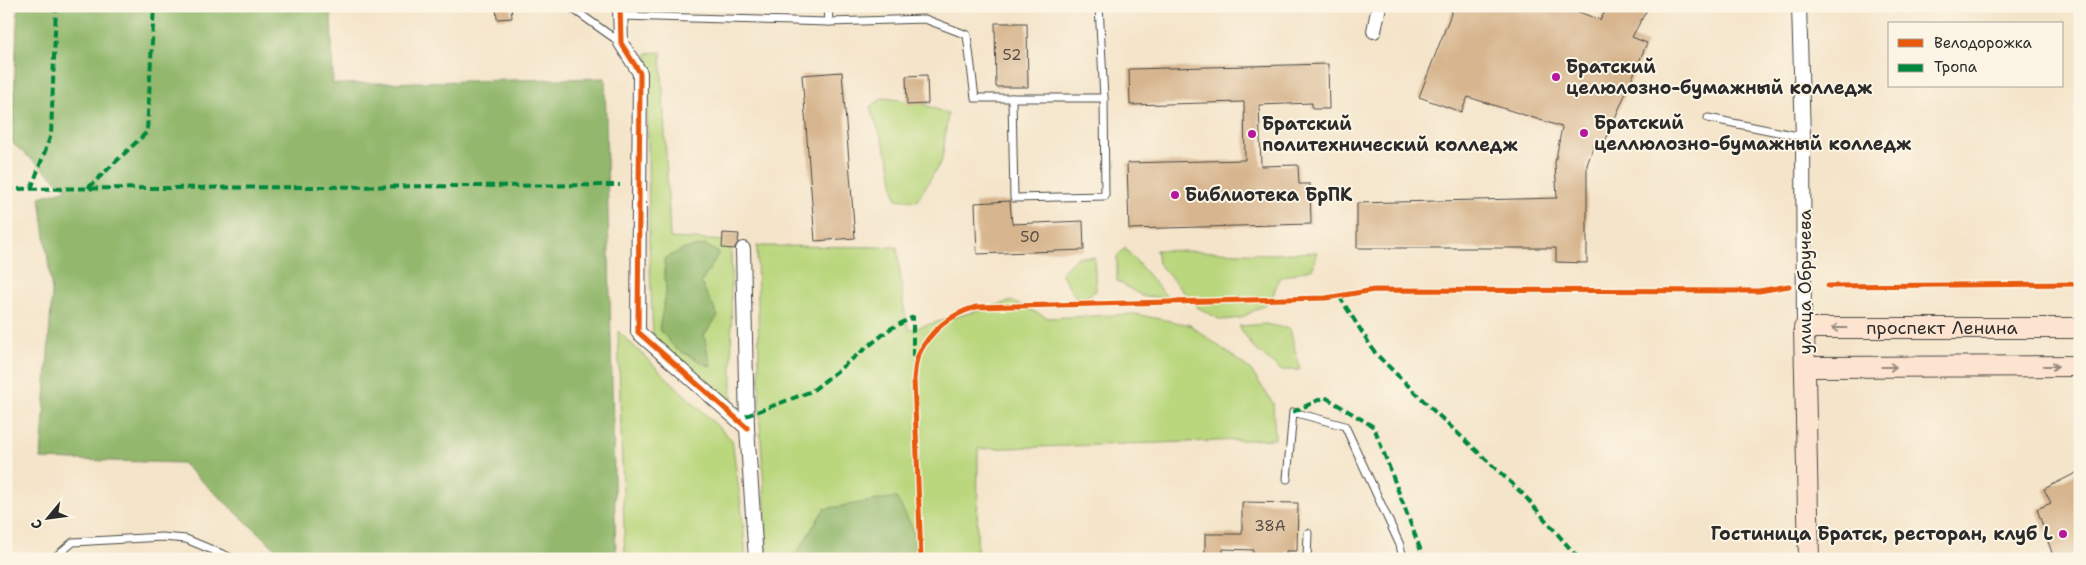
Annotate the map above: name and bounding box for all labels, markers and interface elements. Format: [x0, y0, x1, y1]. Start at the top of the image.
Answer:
legend [1888, 22, 2064, 88]
text: Велодорожка [1934, 33, 2033, 53]
house number: 52 [1003, 45, 1021, 65]
place label: Братский целюлозно-бумажный колледж [1566, 55, 1873, 100]
text: Тропа [1934, 57, 1978, 77]
marker: Братский целюлозно-бумажный колледж [1550, 71, 1562, 83]
place label: Братский целлюлозно-бумажный колледж [1594, 111, 1912, 156]
place label: Братский политехнический колледж [1262, 112, 1518, 157]
marker: Братский целлюлозно-бумажный колледж [1578, 127, 1590, 139]
marker: Братский политехнический колледж [1246, 128, 1258, 140]
place label: Библиотека БрПК [1185, 183, 1353, 207]
marker: Библиотека БрПК [1169, 189, 1181, 201]
street label: улица Обручева [1793, 209, 1817, 355]
house number: 50 [1020, 227, 1040, 247]
street label: проспект Ленина [1866, 316, 2018, 340]
one-way arrow [1831, 323, 1847, 333]
one-way arrow [2043, 361, 2059, 371]
one-way arrow [1880, 362, 1897, 372]
north arrow [22, 492, 72, 542]
text: С [27, 516, 47, 532]
house number: 38А [1254, 516, 1286, 536]
place label: Гостиница Братск, ресторан, клуб L [1711, 522, 2053, 546]
marker: Гостиница Братск, ресторан, клуб L [2057, 528, 2069, 540]

